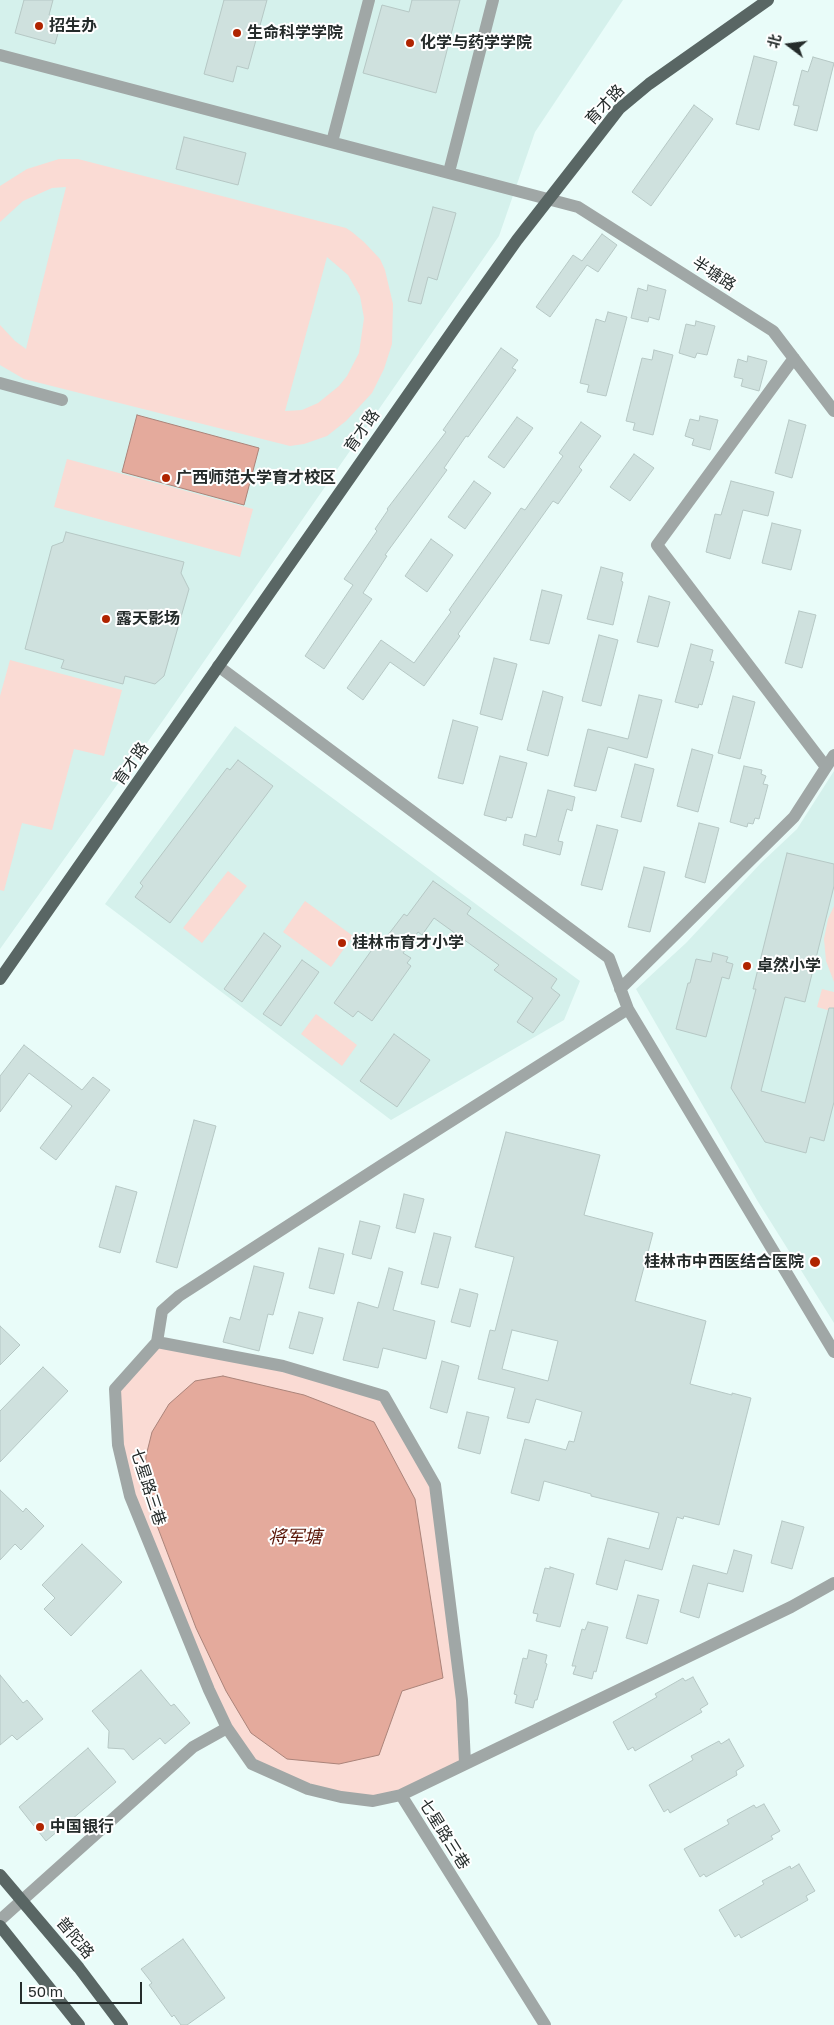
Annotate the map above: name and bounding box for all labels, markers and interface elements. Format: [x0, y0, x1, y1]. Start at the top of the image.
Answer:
place label: 招生办 [49, 16, 97, 36]
marker: 招生办 [33, 20, 45, 32]
north arrow [764, 20, 814, 70]
place label: 生命科学学院 [247, 23, 343, 43]
marker: 生命科学学院 [231, 27, 243, 39]
text: 北 [764, 32, 784, 50]
place label: 化学与药学学院 [420, 33, 532, 53]
marker: 化学与药学学院 [404, 37, 416, 49]
street label: 育才路 [582, 81, 628, 129]
street label: 半塘路 [689, 253, 739, 295]
street label: 育才路 [340, 406, 384, 456]
place label: 广西师范大学育才校区 [176, 468, 336, 488]
marker: 广西师范大学育才校区 [160, 472, 172, 484]
place label: 露天影场 [116, 609, 180, 629]
marker: 露天影场 [100, 613, 112, 625]
street label: 育才路 [109, 739, 153, 789]
place label: 桂林市育才小学 [352, 933, 464, 953]
marker: 桂林市育才小学 [336, 937, 348, 949]
place label: 卓然小学 [757, 956, 821, 976]
marker: 卓然小学 [741, 960, 753, 972]
place label: 桂林市中西医结合医院 [644, 1252, 804, 1272]
marker: 桂林市中西医结合医院 [808, 1255, 822, 1269]
street label: 七星路三巷 [127, 1446, 169, 1528]
water label: 将军塘 [268, 1526, 322, 1548]
street label: 七星路三巷 [415, 1795, 473, 1873]
place label: 中国银行 [50, 1817, 114, 1837]
marker: 中国银行 [34, 1821, 46, 1833]
street label: 普陀路 [52, 1913, 98, 1963]
scale bar [22, 1972, 145, 2004]
text: 50 m [28, 1982, 63, 2000]

